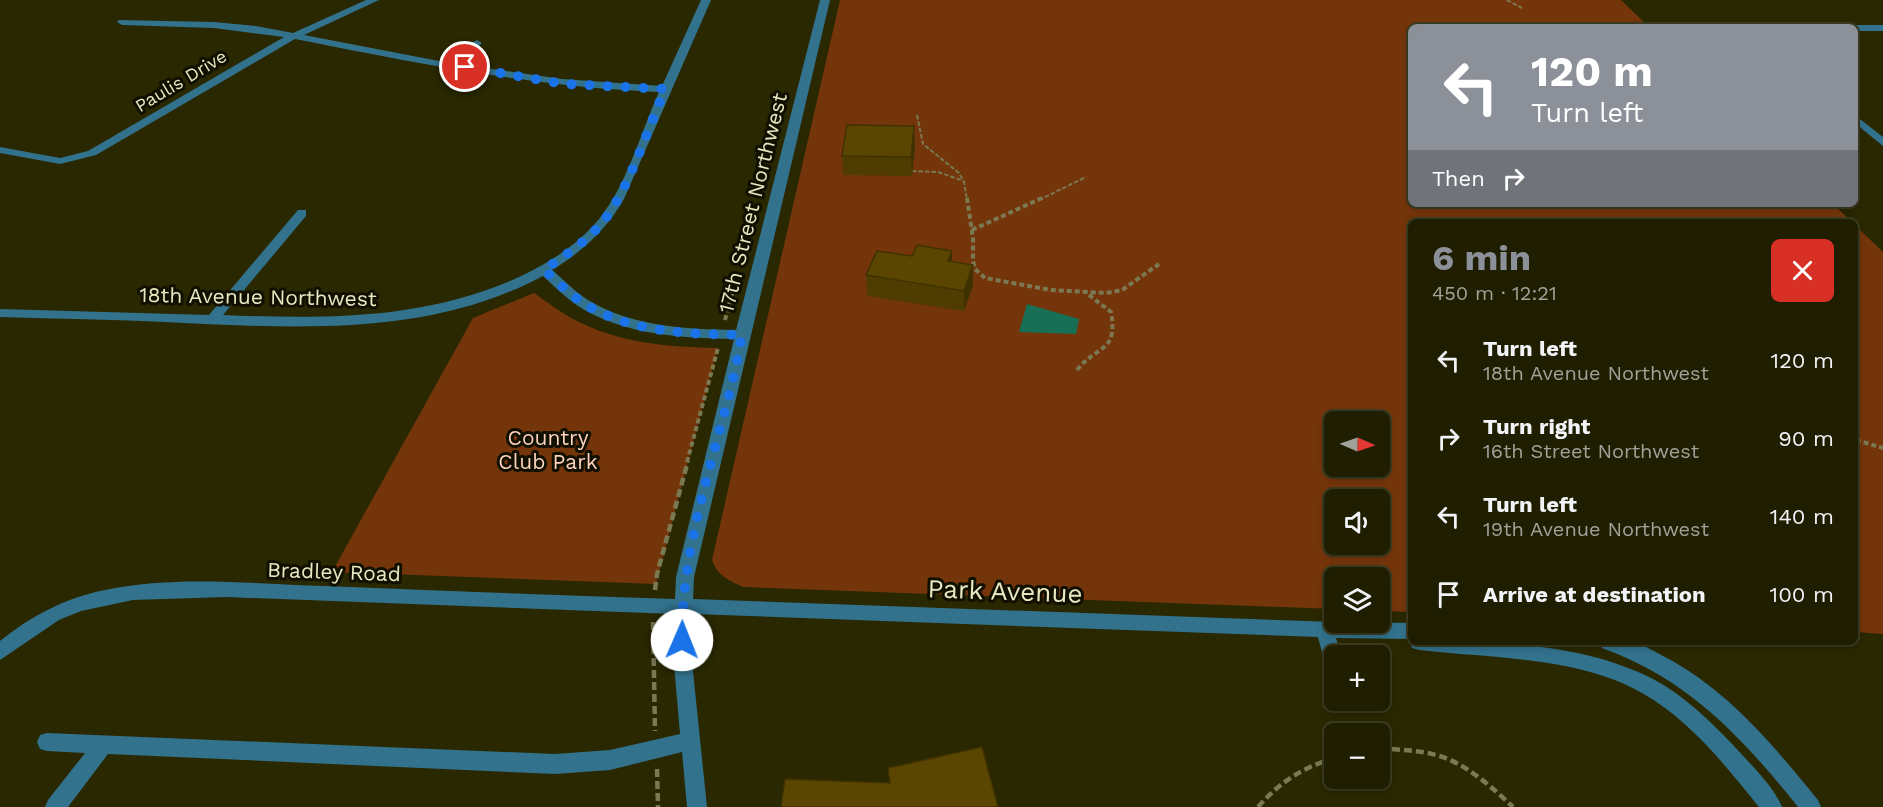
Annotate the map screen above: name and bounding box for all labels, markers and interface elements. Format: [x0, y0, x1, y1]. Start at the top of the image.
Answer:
pin [439, 41, 490, 92]
street label: Paulis Drive [131, 45, 230, 116]
text: 120 m [1531, 47, 1653, 96]
icon: left [1432, 48, 1510, 126]
icon: arrive [448, 50, 481, 83]
street label: 17th Street Northwest [713, 90, 792, 316]
text: Turn left [1531, 97, 1643, 129]
icon: right [1497, 162, 1530, 195]
text: Then [1432, 166, 1485, 191]
text: 6 min [1432, 237, 1531, 279]
button: close [1771, 239, 1834, 302]
text: 450 m · 12:21 [1432, 281, 1557, 305]
street label: 18th Avenue Northwest [139, 282, 377, 311]
text: Turn left [1483, 336, 1577, 361]
icon: left [1432, 344, 1465, 377]
text: 120 m [1770, 348, 1834, 373]
text: 18th Avenue Northwest [1483, 361, 1709, 385]
north arrow [1324, 411, 1390, 477]
map controls [1324, 411, 1390, 789]
text: Turn right [1483, 414, 1590, 439]
icon: right [1432, 422, 1465, 455]
park label: Country Club Park [498, 425, 598, 474]
text: 90 m [1778, 426, 1834, 451]
text: 16th Street Northwest [1483, 439, 1699, 463]
button: sound [1324, 489, 1390, 555]
text: Turn left [1483, 492, 1577, 517]
icon: left [1432, 500, 1465, 533]
text: 140 m [1770, 504, 1834, 529]
text: 19th Avenue Northwest [1483, 517, 1709, 541]
street label: Bradley Road [267, 557, 401, 586]
button: layers [1324, 567, 1390, 633]
street label: Park Avenue [927, 573, 1083, 609]
icon: arrive [1432, 578, 1465, 611]
text: Arrive at destination [1483, 582, 1706, 607]
text: 100 m [1770, 582, 1834, 607]
position arrow [650, 608, 714, 672]
button: + [1324, 645, 1390, 711]
button: − [1324, 723, 1390, 789]

